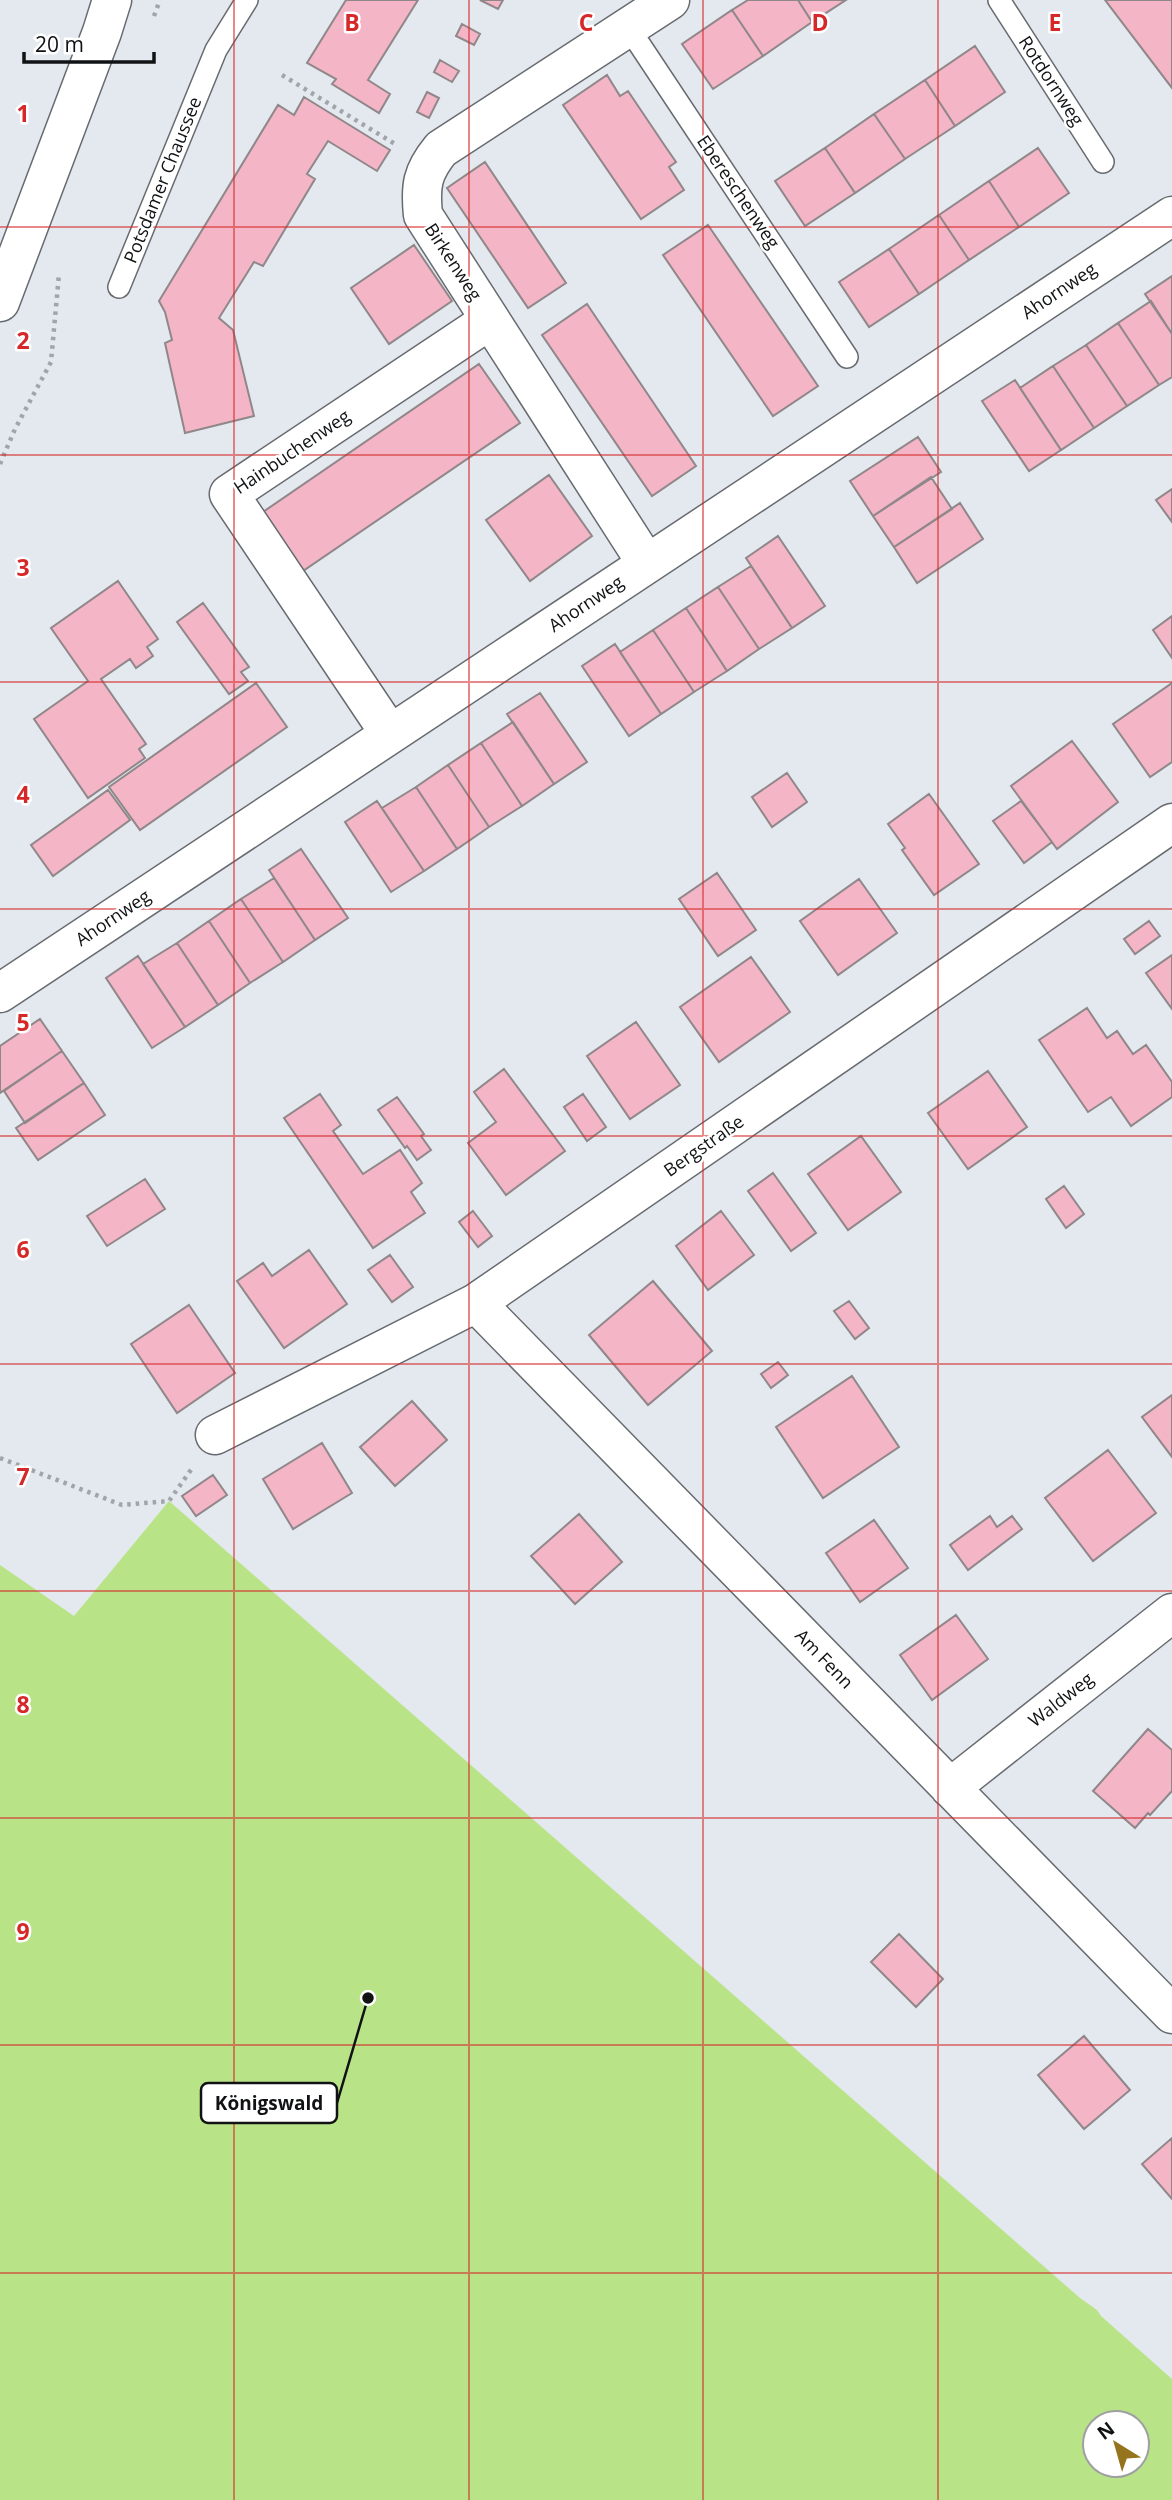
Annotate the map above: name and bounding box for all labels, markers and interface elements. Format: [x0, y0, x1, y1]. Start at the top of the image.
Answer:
text: B [344, 6, 360, 38]
text: C [579, 6, 593, 38]
text: D [811, 6, 829, 38]
text: E [1049, 6, 1061, 38]
scale bar [24, 21, 154, 65]
text: 20 m [35, 30, 84, 58]
street label: Rotdornweg [1014, 31, 1090, 130]
street label: Potsdamer Chaussee [118, 93, 206, 266]
text: 1 [16, 97, 30, 129]
street label: Ebereschenweg [692, 130, 786, 253]
street label: Birkenweg [420, 218, 488, 305]
street label: Ahornweg [1016, 256, 1101, 324]
text: 2 [16, 324, 30, 356]
street label: Hainbuchenweg [229, 403, 355, 499]
text: 3 [16, 551, 30, 583]
street label: Ahornweg [543, 569, 628, 637]
text: 4 [16, 778, 30, 810]
street label: Ahornweg [70, 883, 155, 951]
text: 5 [16, 1006, 30, 1038]
street label: Bergstraße [659, 1109, 748, 1182]
text: 6 [16, 1233, 30, 1265]
text: 7 [16, 1460, 30, 1492]
street label: Am Fenn [790, 1623, 859, 1693]
street label: Waldweg [1023, 1666, 1098, 1732]
text: 8 [16, 1688, 30, 1720]
text: 9 [16, 1915, 30, 1947]
callout: Königswald [201, 2083, 337, 2123]
text: Königswald [215, 2090, 323, 2116]
north arrow [1081, 2409, 1151, 2479]
text: N [1092, 2415, 1120, 2445]

